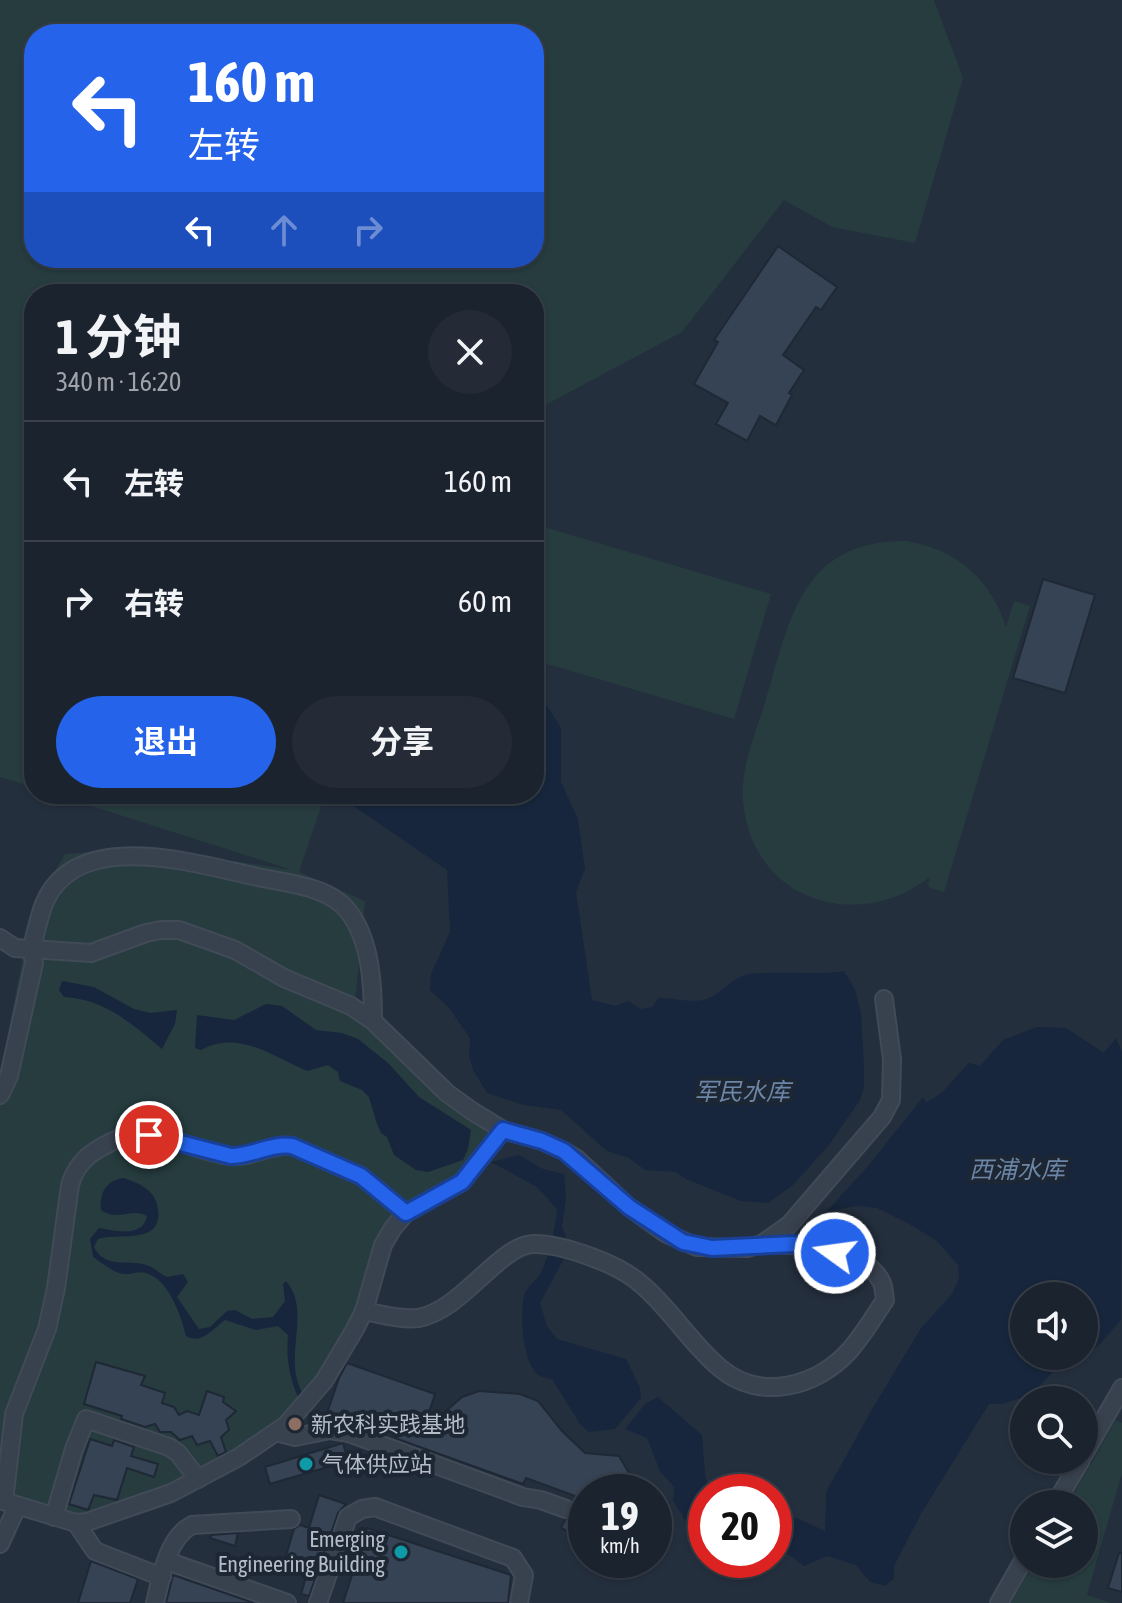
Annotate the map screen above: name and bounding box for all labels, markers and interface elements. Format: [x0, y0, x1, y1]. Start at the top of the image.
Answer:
text: 160 m [188, 50, 315, 114]
icon: left [56, 56, 160, 160]
text: 左转 [188, 124, 260, 166]
icon: left [178, 208, 222, 252]
icon: ahead [262, 208, 306, 252]
icon: right [346, 208, 390, 252]
text: 1 分钟 [56, 309, 181, 364]
button: close [428, 310, 512, 394]
text: 340 m · 16:20 [56, 367, 181, 397]
icon: left [56, 459, 100, 503]
text: 160 m [444, 464, 512, 498]
text: 左转 [124, 466, 184, 500]
icon: right [56, 579, 100, 623]
text: 60 m [458, 584, 512, 618]
text: 右转 [124, 586, 184, 620]
button: 退出 [56, 696, 276, 788]
button: 分享 [292, 696, 512, 788]
water label: 军民水库 [694, 1078, 794, 1105]
pin [115, 1101, 183, 1169]
icon: arrive [127, 1113, 171, 1157]
water label: 西浦水库 [969, 1156, 1069, 1183]
position arrow [793, 1211, 877, 1295]
map controls [1010, 1282, 1098, 1578]
button: sound [1010, 1282, 1098, 1370]
button: search [1010, 1386, 1098, 1474]
place label: 新农科实践基地 [311, 1411, 465, 1437]
marker: 新农科实践基地 [286, 1415, 304, 1433]
place label: 气体供应站 [322, 1451, 432, 1477]
marker: 气体供应站 [297, 1455, 315, 1473]
speed limit sign: 20 [688, 1474, 792, 1578]
button: layers [1010, 1490, 1098, 1578]
text: 19 [601, 1493, 639, 1538]
place label: Emerging Engineering Building [218, 1526, 386, 1577]
text: km/h [600, 1534, 640, 1557]
marker: Emerging Engineering Building [392, 1543, 410, 1561]

